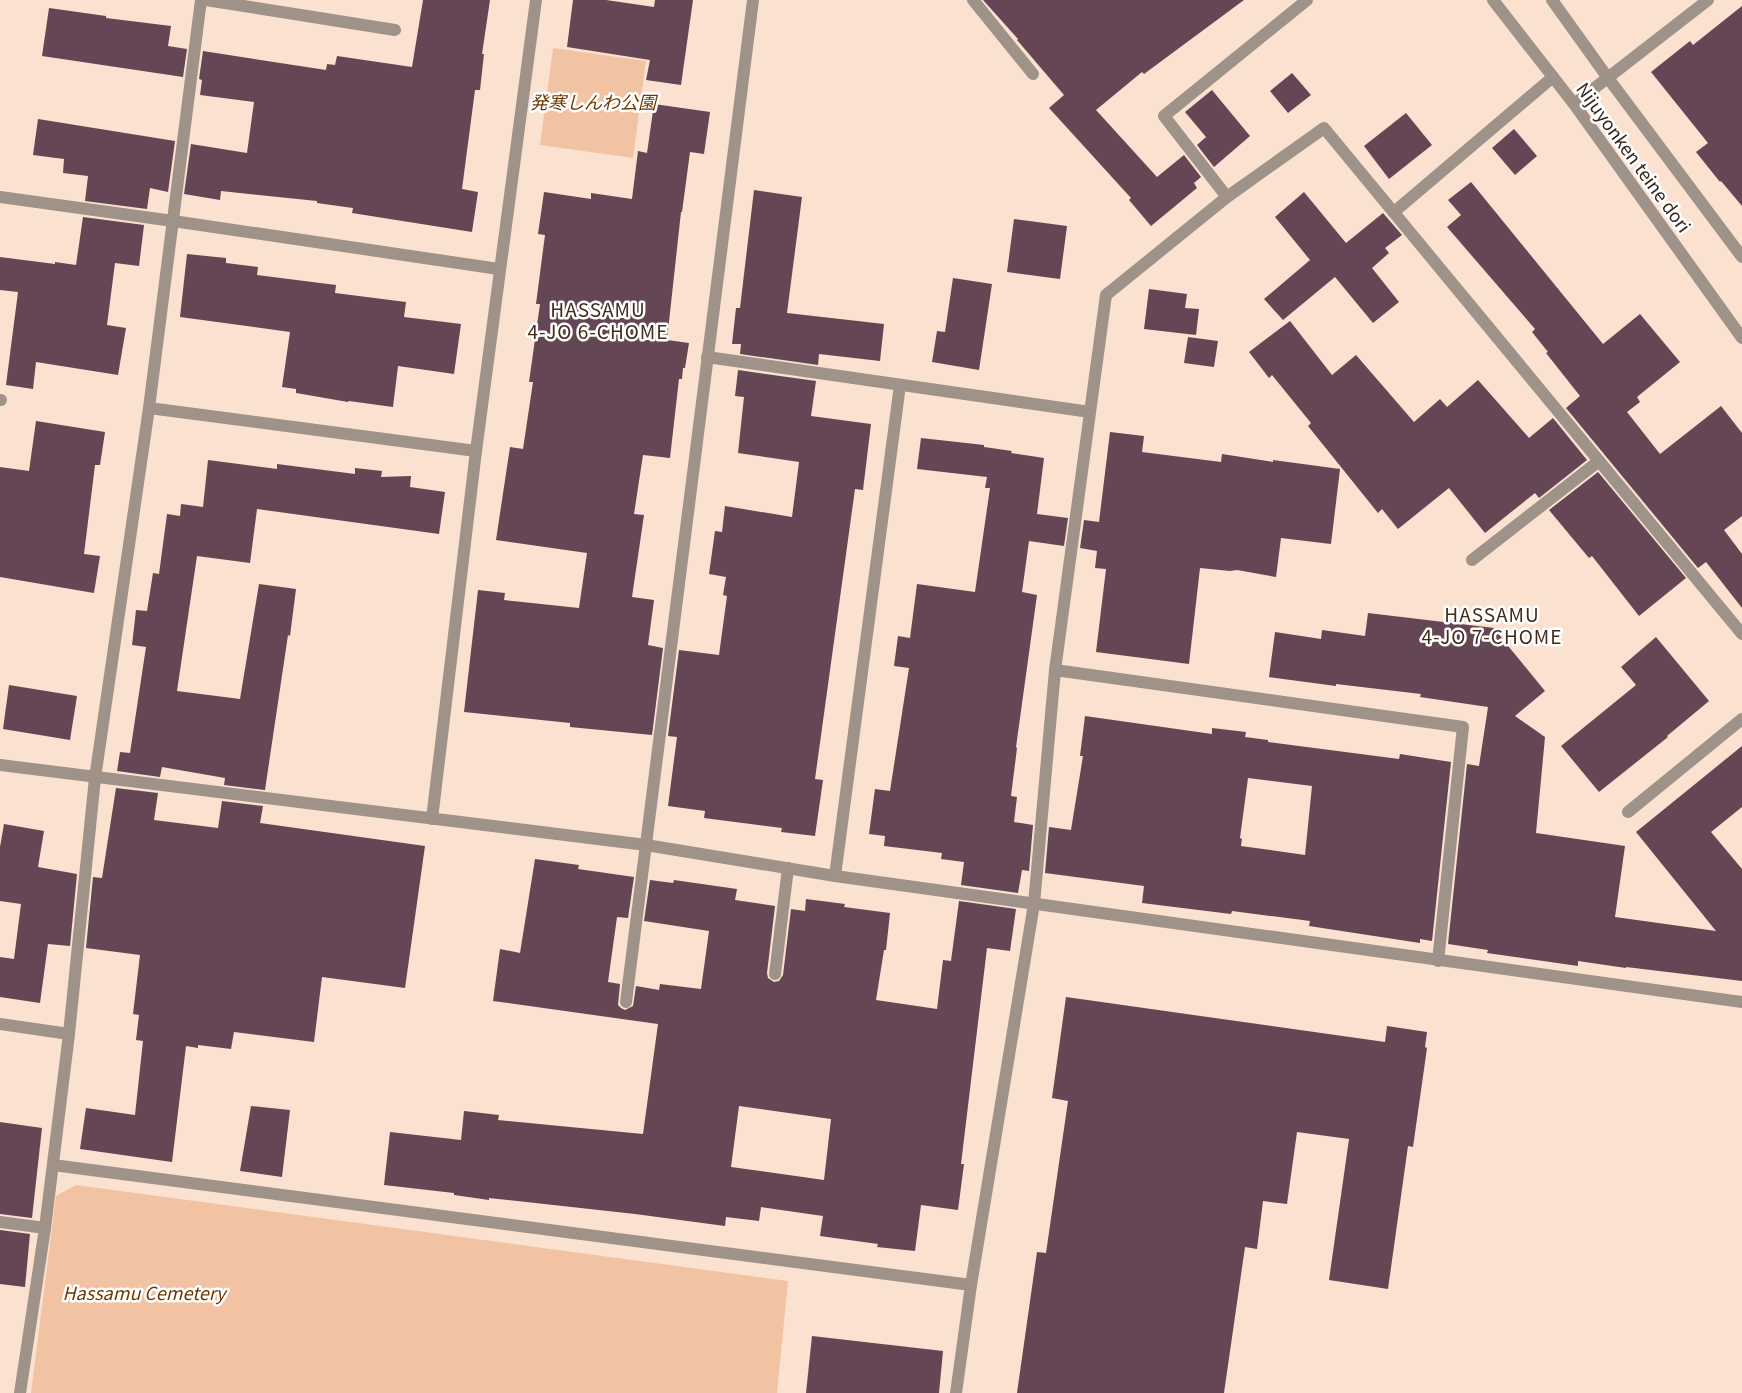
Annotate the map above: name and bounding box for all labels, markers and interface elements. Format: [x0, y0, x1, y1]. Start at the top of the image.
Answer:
street label: Nijuyonken teine dori [1571, 76, 1698, 237]
park label: 発寒しんわ公園 [530, 88, 659, 114]
district label: HASSAMU 4-JO 6-CHOME [528, 295, 669, 344]
district label: HASSAMU 4-JO 7-CHOME [1422, 600, 1563, 649]
park label: Hassamu Cemetery [63, 1279, 228, 1305]

